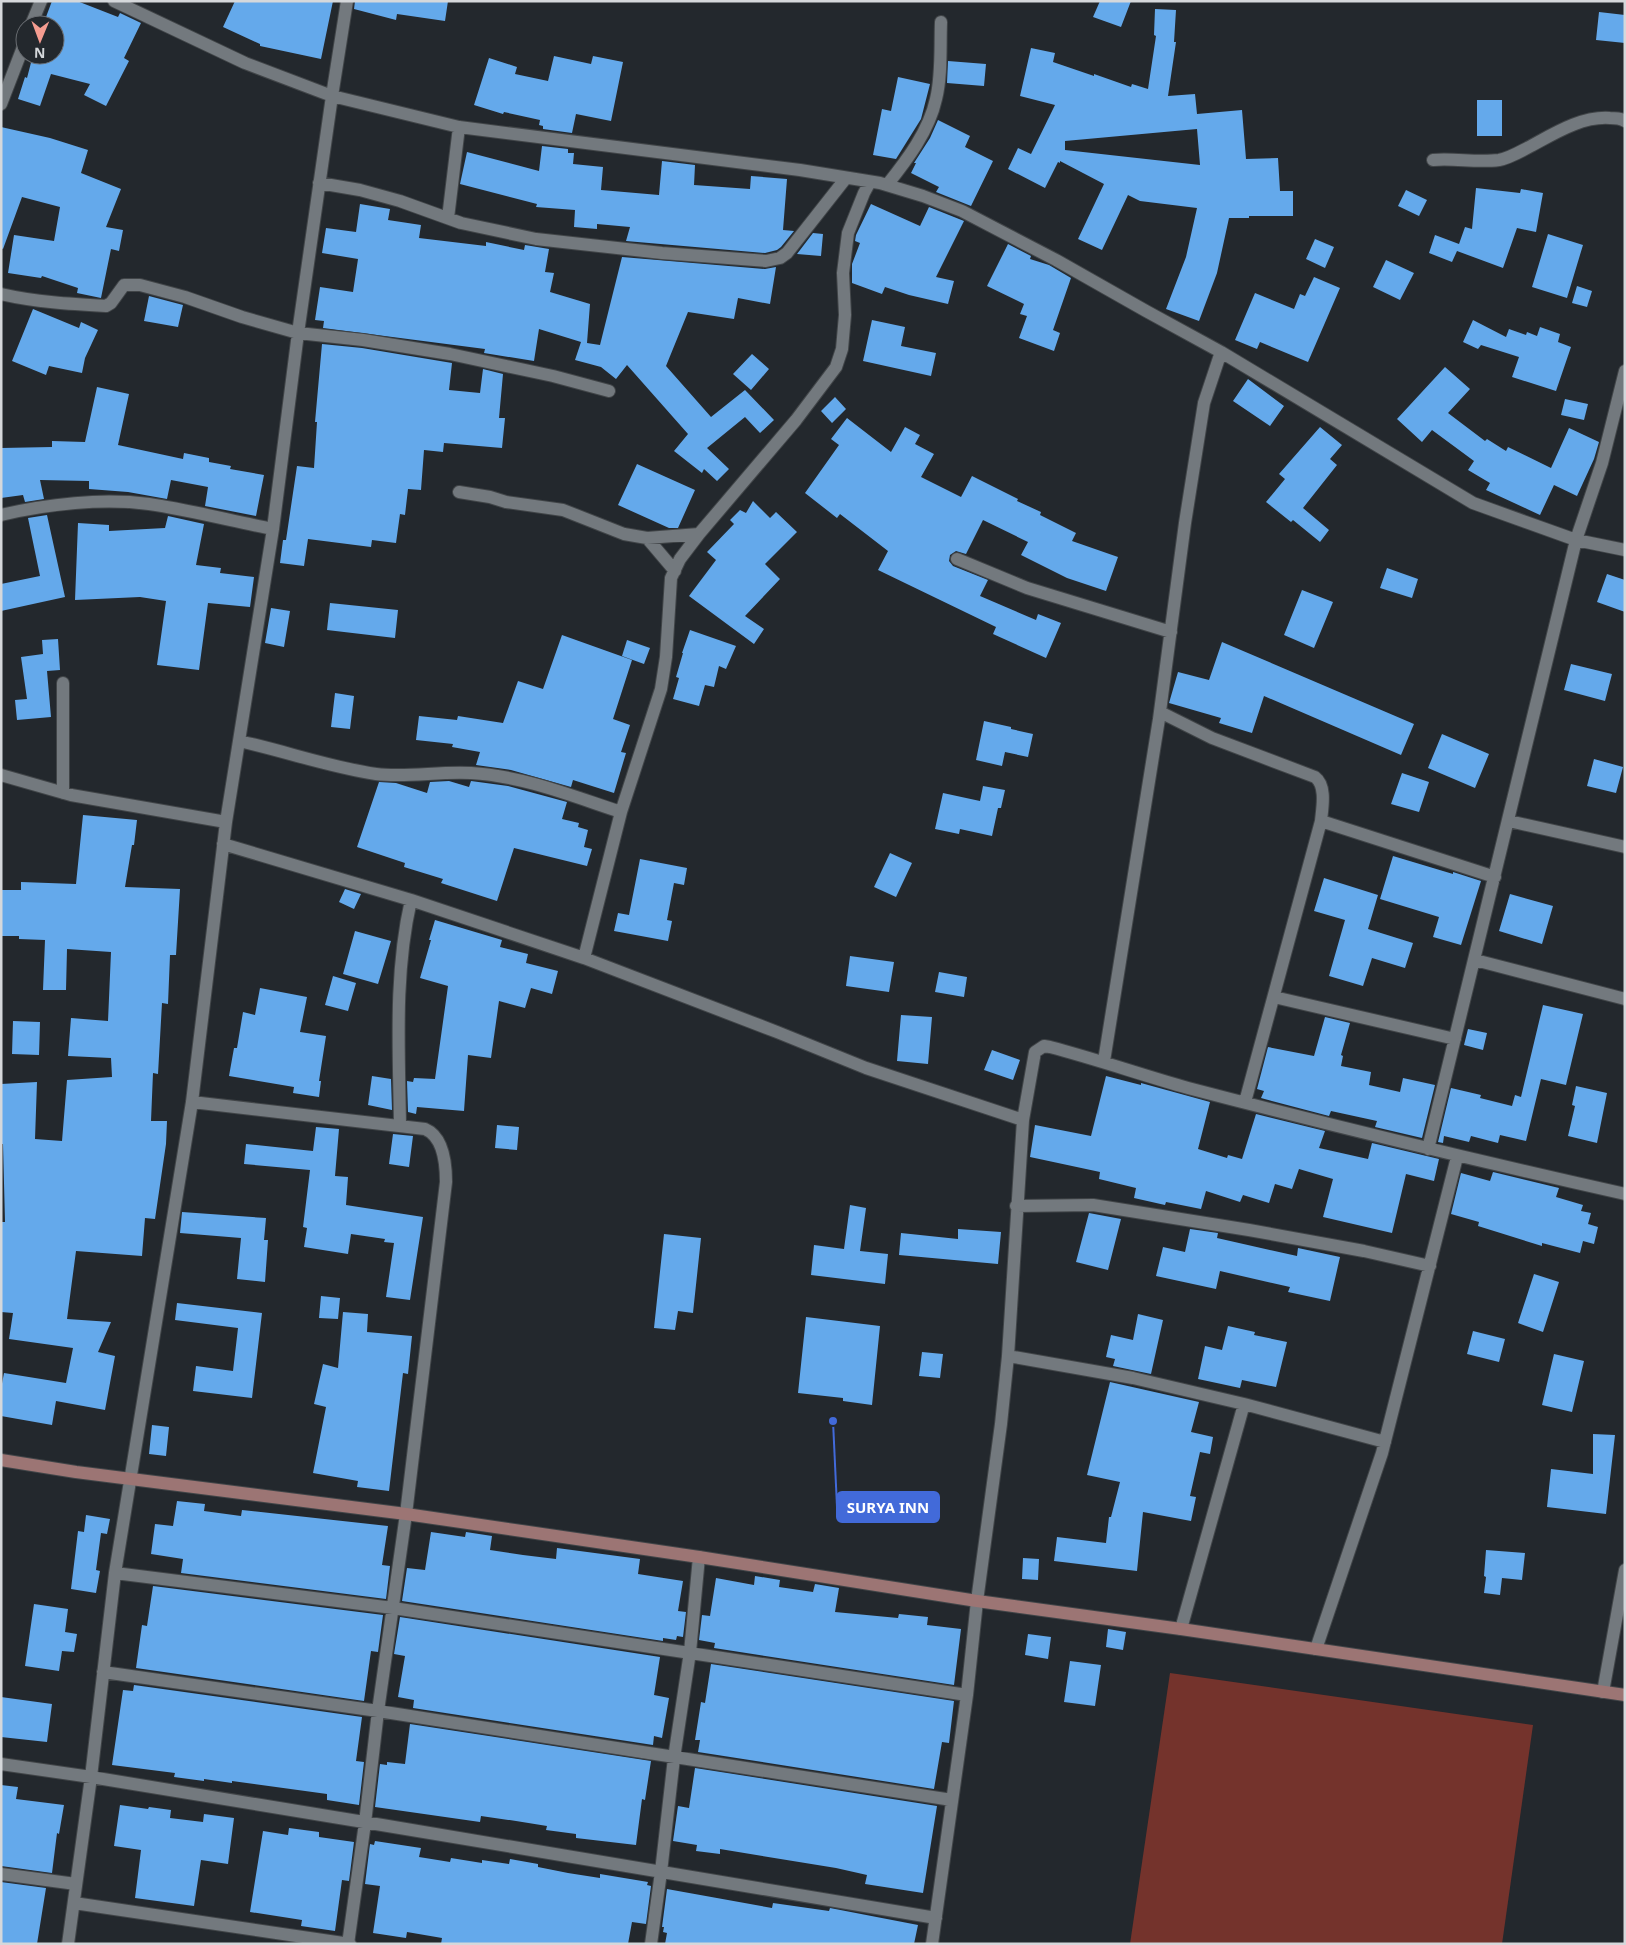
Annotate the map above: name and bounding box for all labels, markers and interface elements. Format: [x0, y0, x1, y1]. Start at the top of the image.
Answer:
north arrow [15, 15, 65, 65]
text: N [34, 44, 46, 63]
callout: SURYA INN [837, 1492, 939, 1522]
text: SURYA INN [847, 1497, 929, 1517]

